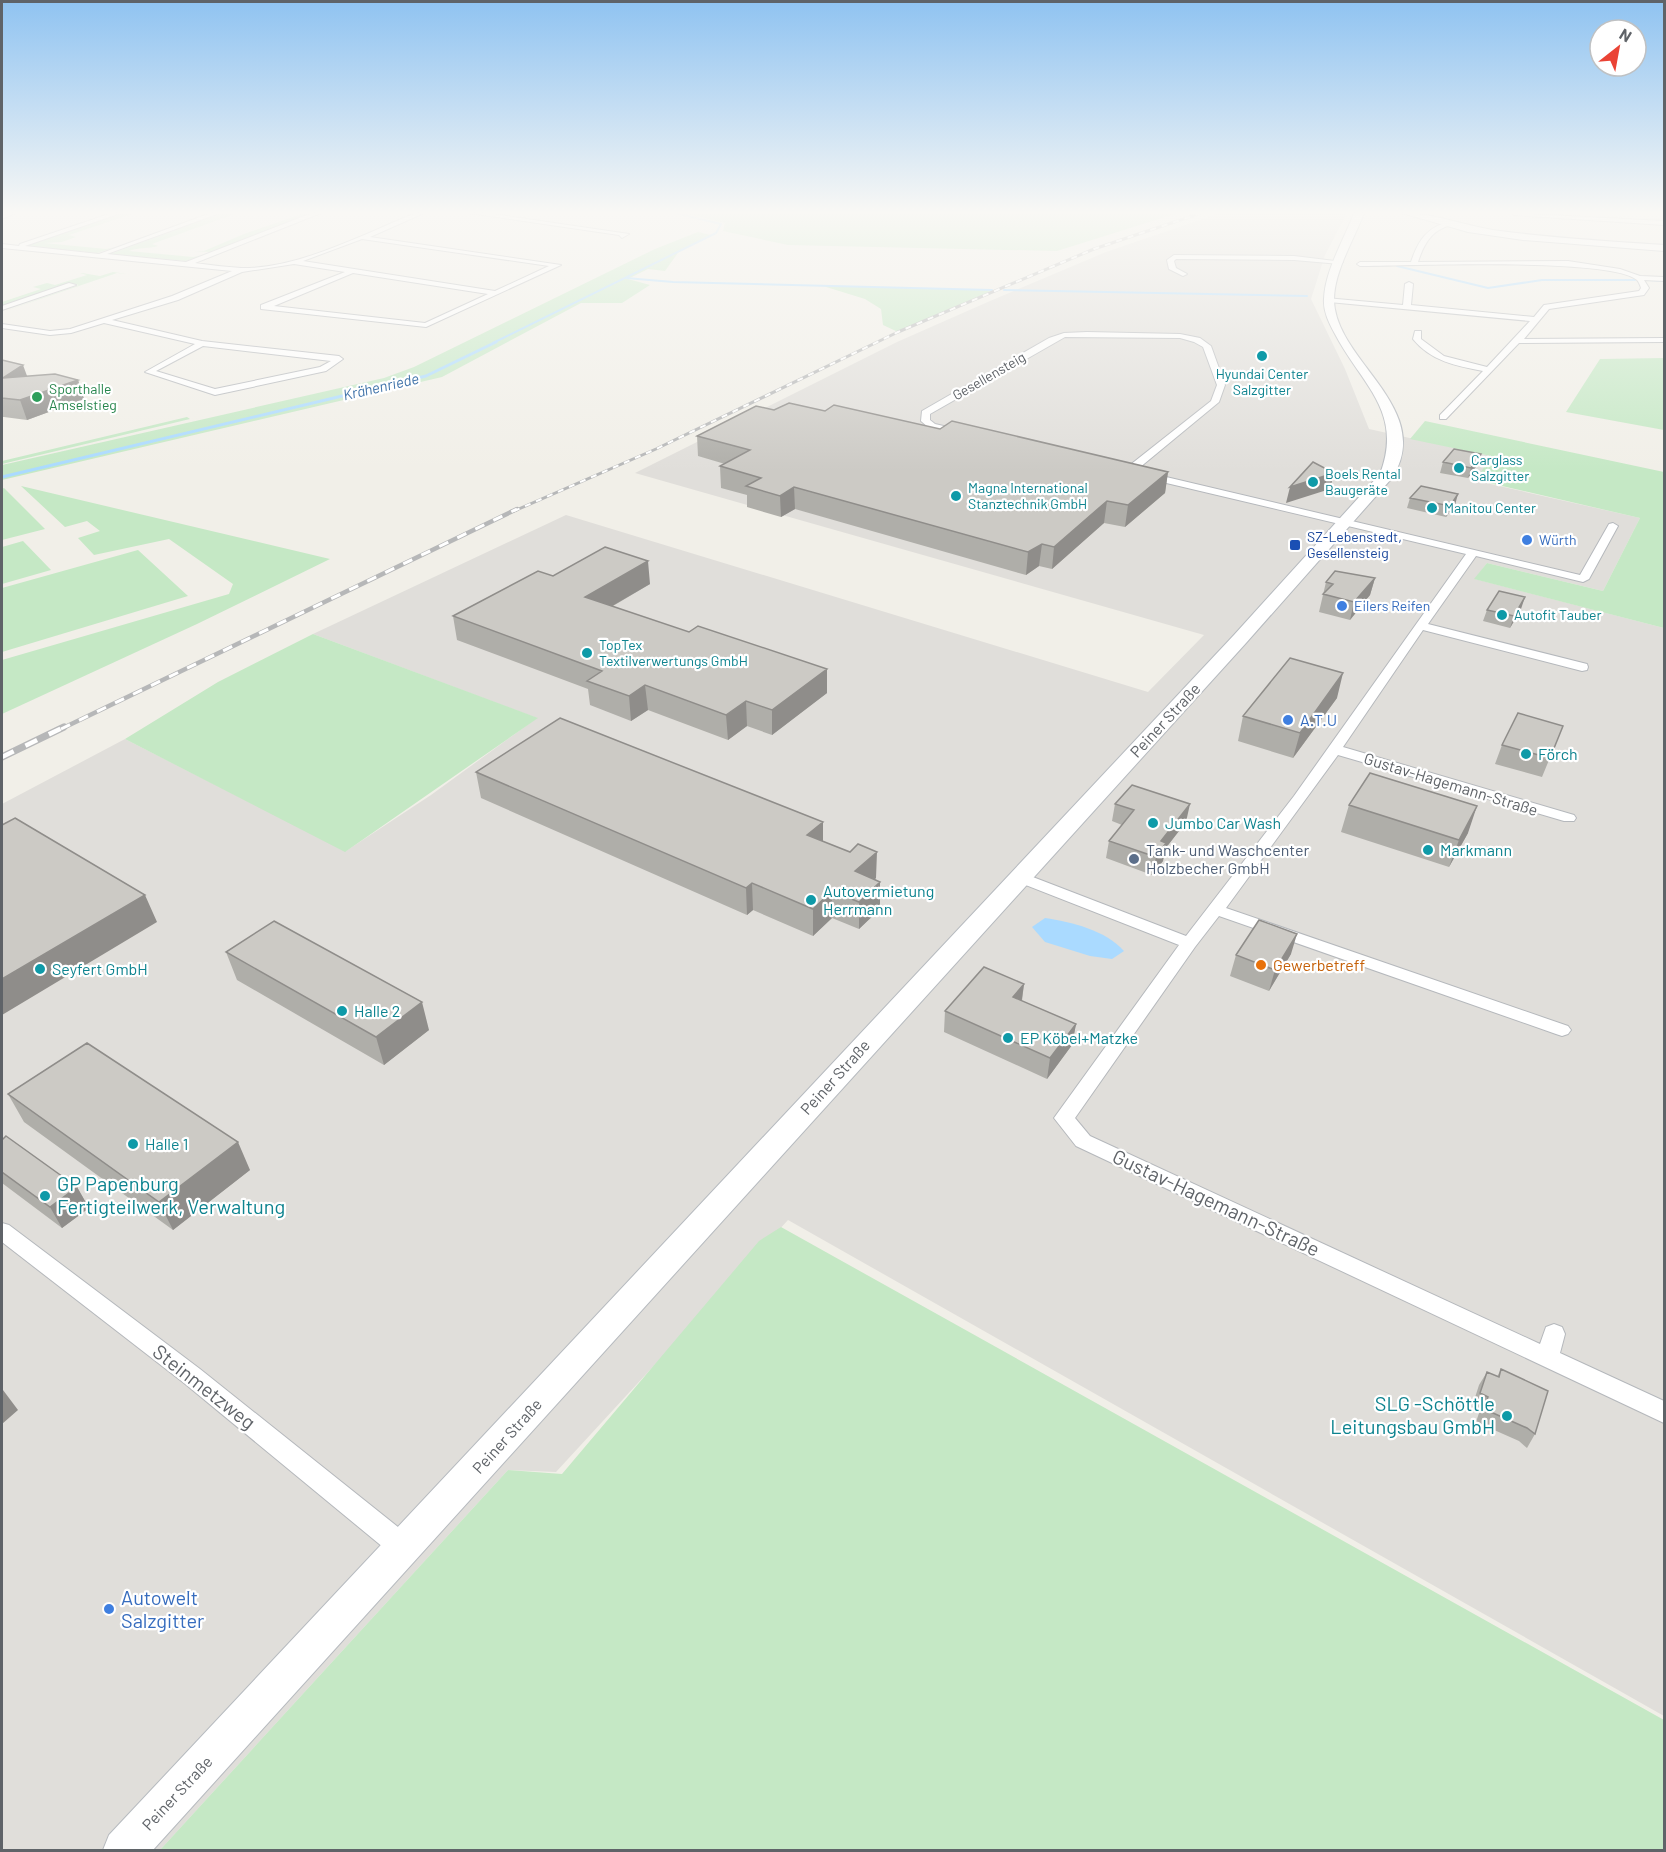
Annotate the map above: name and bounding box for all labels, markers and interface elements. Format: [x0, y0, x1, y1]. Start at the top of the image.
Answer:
north arrow [1588, 18, 1648, 78]
text: N [1617, 24, 1635, 46]
street label: Gesellensteig [949, 348, 1028, 403]
marker: Hyundai Center Salzgitter [1255, 349, 1269, 363]
place label: Hyundai Center Salzgitter [1216, 365, 1308, 398]
water label: Krähenriede [341, 369, 421, 403]
place label: Sporthalle Amselstieg [49, 380, 117, 413]
marker: Sporthalle Amselstieg [30, 390, 44, 404]
place label: Carglass Salzgitter [1471, 451, 1529, 484]
marker: Carglass Salzgitter [1452, 461, 1466, 475]
place label: Boels Rental Baugeräte [1325, 465, 1401, 498]
marker: Boels Rental Baugeräte [1306, 475, 1320, 489]
place label: Magna International Stanztechnik GmbH [968, 479, 1088, 512]
marker: Magna International Stanztechnik GmbH [949, 489, 963, 503]
place label: Manitou Center [1444, 499, 1536, 516]
marker: Manitou Center [1425, 501, 1439, 515]
place label: SZ-Lebenstedt, Gesellensteig [1307, 528, 1402, 561]
place label: Würth [1539, 531, 1577, 548]
marker: Würth [1520, 533, 1534, 547]
marker: SZ-Lebenstedt, Gesellensteig [1288, 538, 1302, 552]
place label: Eilers Reifen [1354, 597, 1430, 614]
marker: Eilers Reifen [1335, 599, 1349, 613]
place label: Autofit Tauber [1514, 606, 1602, 623]
marker: Autofit Tauber [1495, 608, 1509, 622]
place label: TopTex Textilverwertungs GmbH [599, 636, 748, 669]
marker: TopTex Textilverwertungs GmbH [580, 646, 594, 660]
street label: Peiner Straße [1125, 679, 1204, 761]
place label: A.T.U [1300, 710, 1337, 729]
marker: A.T.U [1281, 713, 1295, 727]
place label: Förch [1538, 744, 1578, 763]
marker: Förch [1519, 747, 1533, 761]
street label: Gustav-Hagemann-Straße [1362, 748, 1540, 819]
place label: Jumbo Car Wash [1165, 813, 1281, 832]
marker: Jumbo Car Wash [1146, 816, 1160, 830]
place label: Tank- und Waschcenter Holzbecher GmbH [1146, 840, 1309, 877]
place label: Markmann [1440, 840, 1512, 859]
marker: Markmann [1421, 843, 1435, 857]
marker: Tank- und Waschcenter Holzbecher GmbH [1127, 852, 1141, 866]
place label: Autovermietung Herrmann [823, 881, 934, 918]
marker: Autovermietung Herrmann [804, 893, 818, 907]
place label: Gewerbetreff [1273, 955, 1365, 974]
marker: Gewerbetreff [1254, 958, 1268, 972]
place label: Seyfert GmbH [52, 959, 148, 978]
marker: Seyfert GmbH [33, 962, 47, 976]
place label: Halle 2 [354, 1001, 400, 1020]
marker: Halle 2 [335, 1004, 349, 1018]
place label: EP Köbel+Matzke [1020, 1028, 1138, 1047]
marker: EP Köbel+Matzke [1001, 1031, 1015, 1045]
street label: Peiner Straße [796, 1035, 873, 1118]
place label: Halle 1 [145, 1134, 188, 1153]
marker: Halle 1 [126, 1137, 140, 1151]
street label: Gustav-Hagemann-Straße [1109, 1143, 1324, 1261]
place label: GP Papenburg Fertigteilwerk, Verwaltung [57, 1171, 285, 1218]
marker: GP Papenburg Fertigteilwerk, Verwaltung [38, 1189, 52, 1203]
street label: Steinmetzweg [148, 1339, 261, 1434]
place label: SLG -Schöttle Leitungsbau GmbH [1330, 1391, 1495, 1438]
street label: Peiner Straße [468, 1394, 545, 1477]
marker: SLG -Schöttle Leitungsbau GmbH [1500, 1409, 1514, 1423]
place label: Autowelt Salzgitter [121, 1585, 204, 1632]
marker: Autowelt Salzgitter [102, 1602, 116, 1616]
street label: Peiner Straße [137, 1752, 216, 1834]

